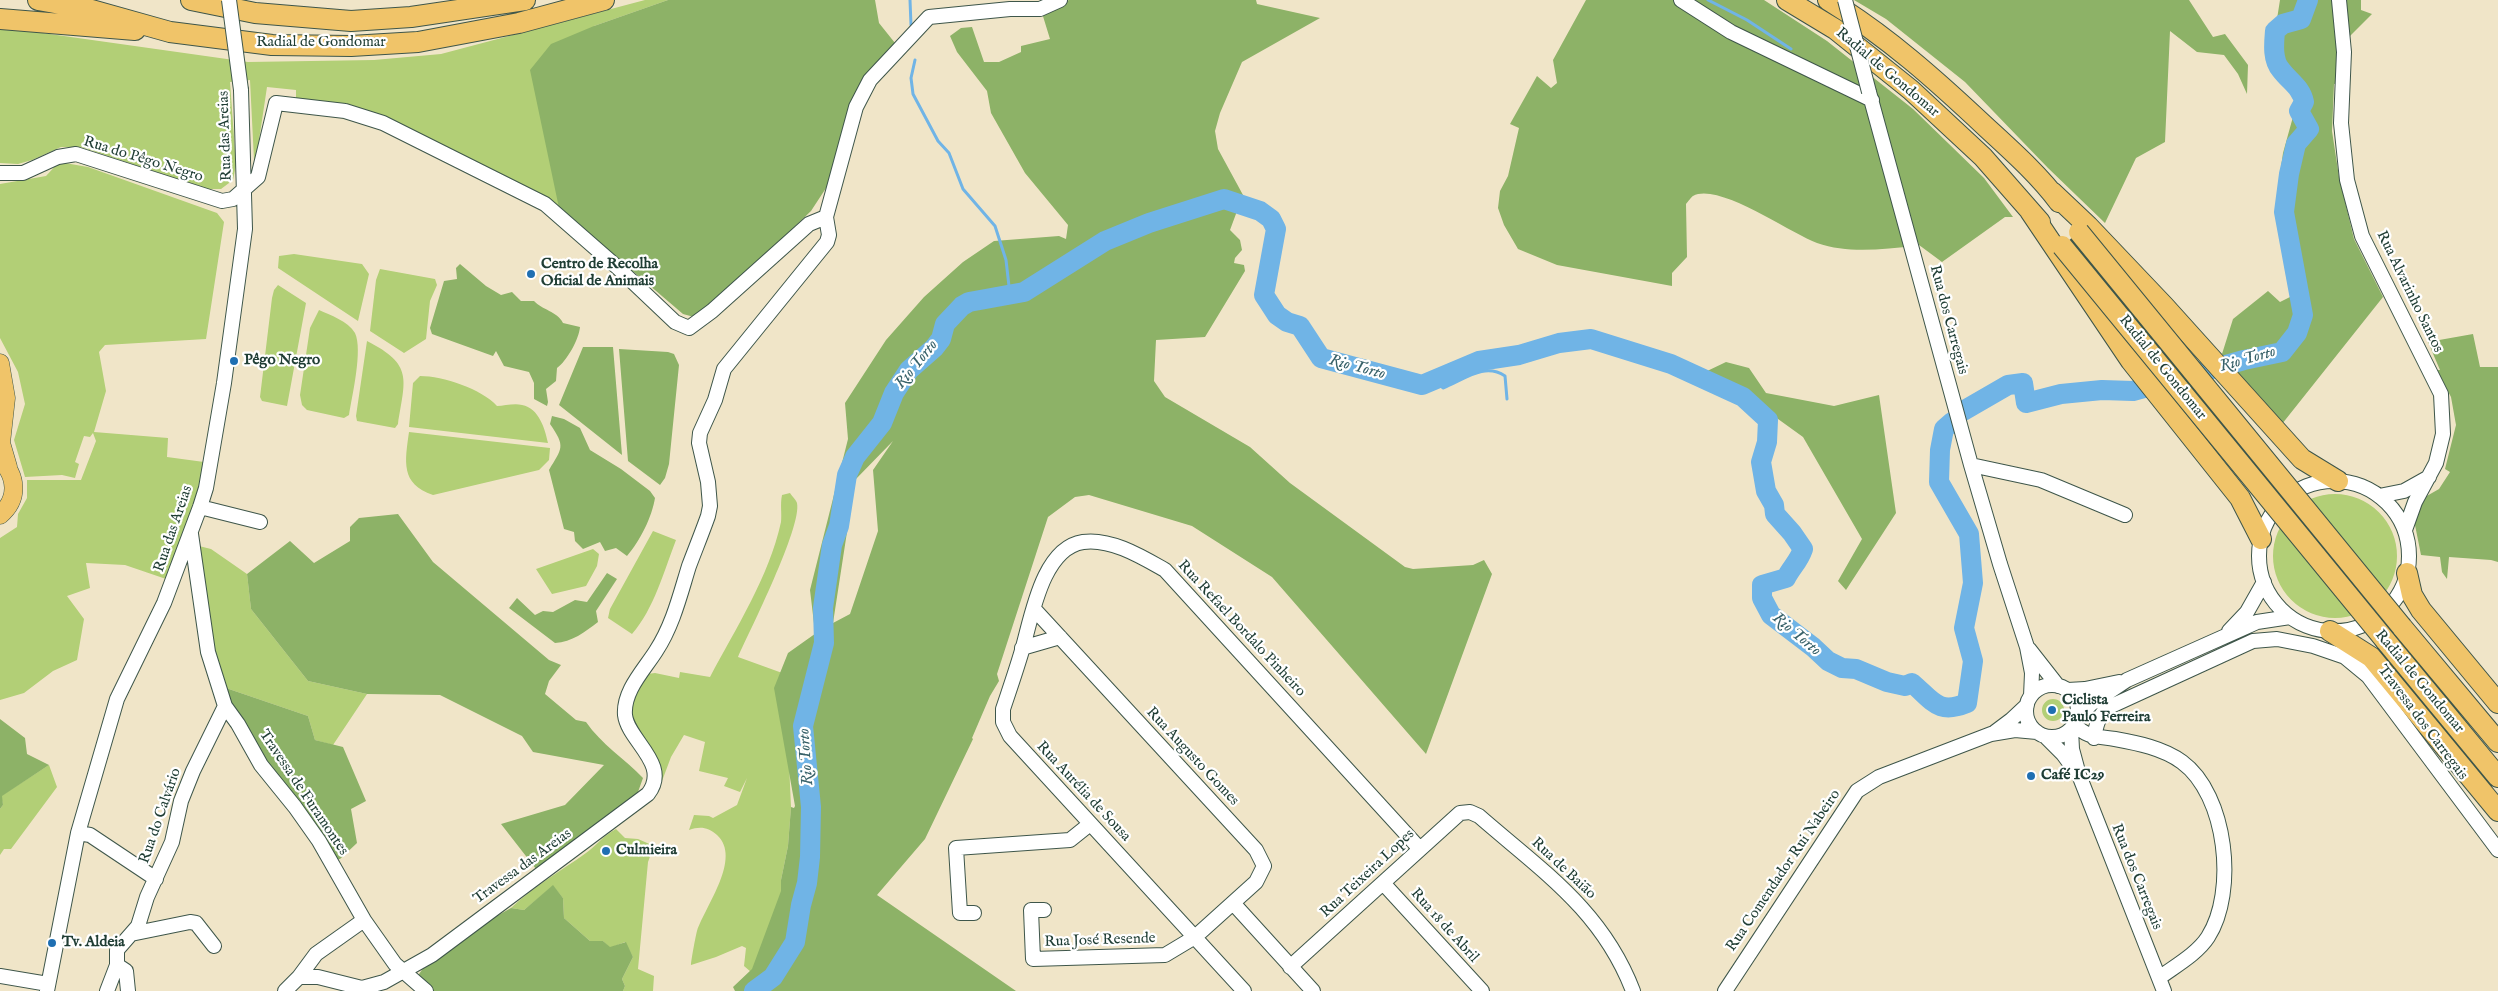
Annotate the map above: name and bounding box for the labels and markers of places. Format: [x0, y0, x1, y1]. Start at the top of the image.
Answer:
place label: Centro de Recolha Oficial de Animais [541, 256, 658, 291]
marker: Centro de Recolha Oficial de Animais [525, 268, 537, 280]
place label: Pêgo Negro [244, 352, 320, 370]
marker: Pêgo Negro [228, 355, 240, 367]
place label: Ciclista Paulo Ferreira [2062, 692, 2150, 727]
marker: Ciclista Paulo Ferreira [2046, 704, 2058, 716]
place label: Café IC29 [2041, 767, 2104, 785]
marker: Café IC29 [2025, 770, 2037, 782]
place label: Culmieira [616, 842, 677, 860]
marker: Culmieira [600, 845, 612, 857]
place label: Tv. Aldeia [62, 934, 125, 952]
marker: Tv. Aldeia [46, 937, 58, 949]

